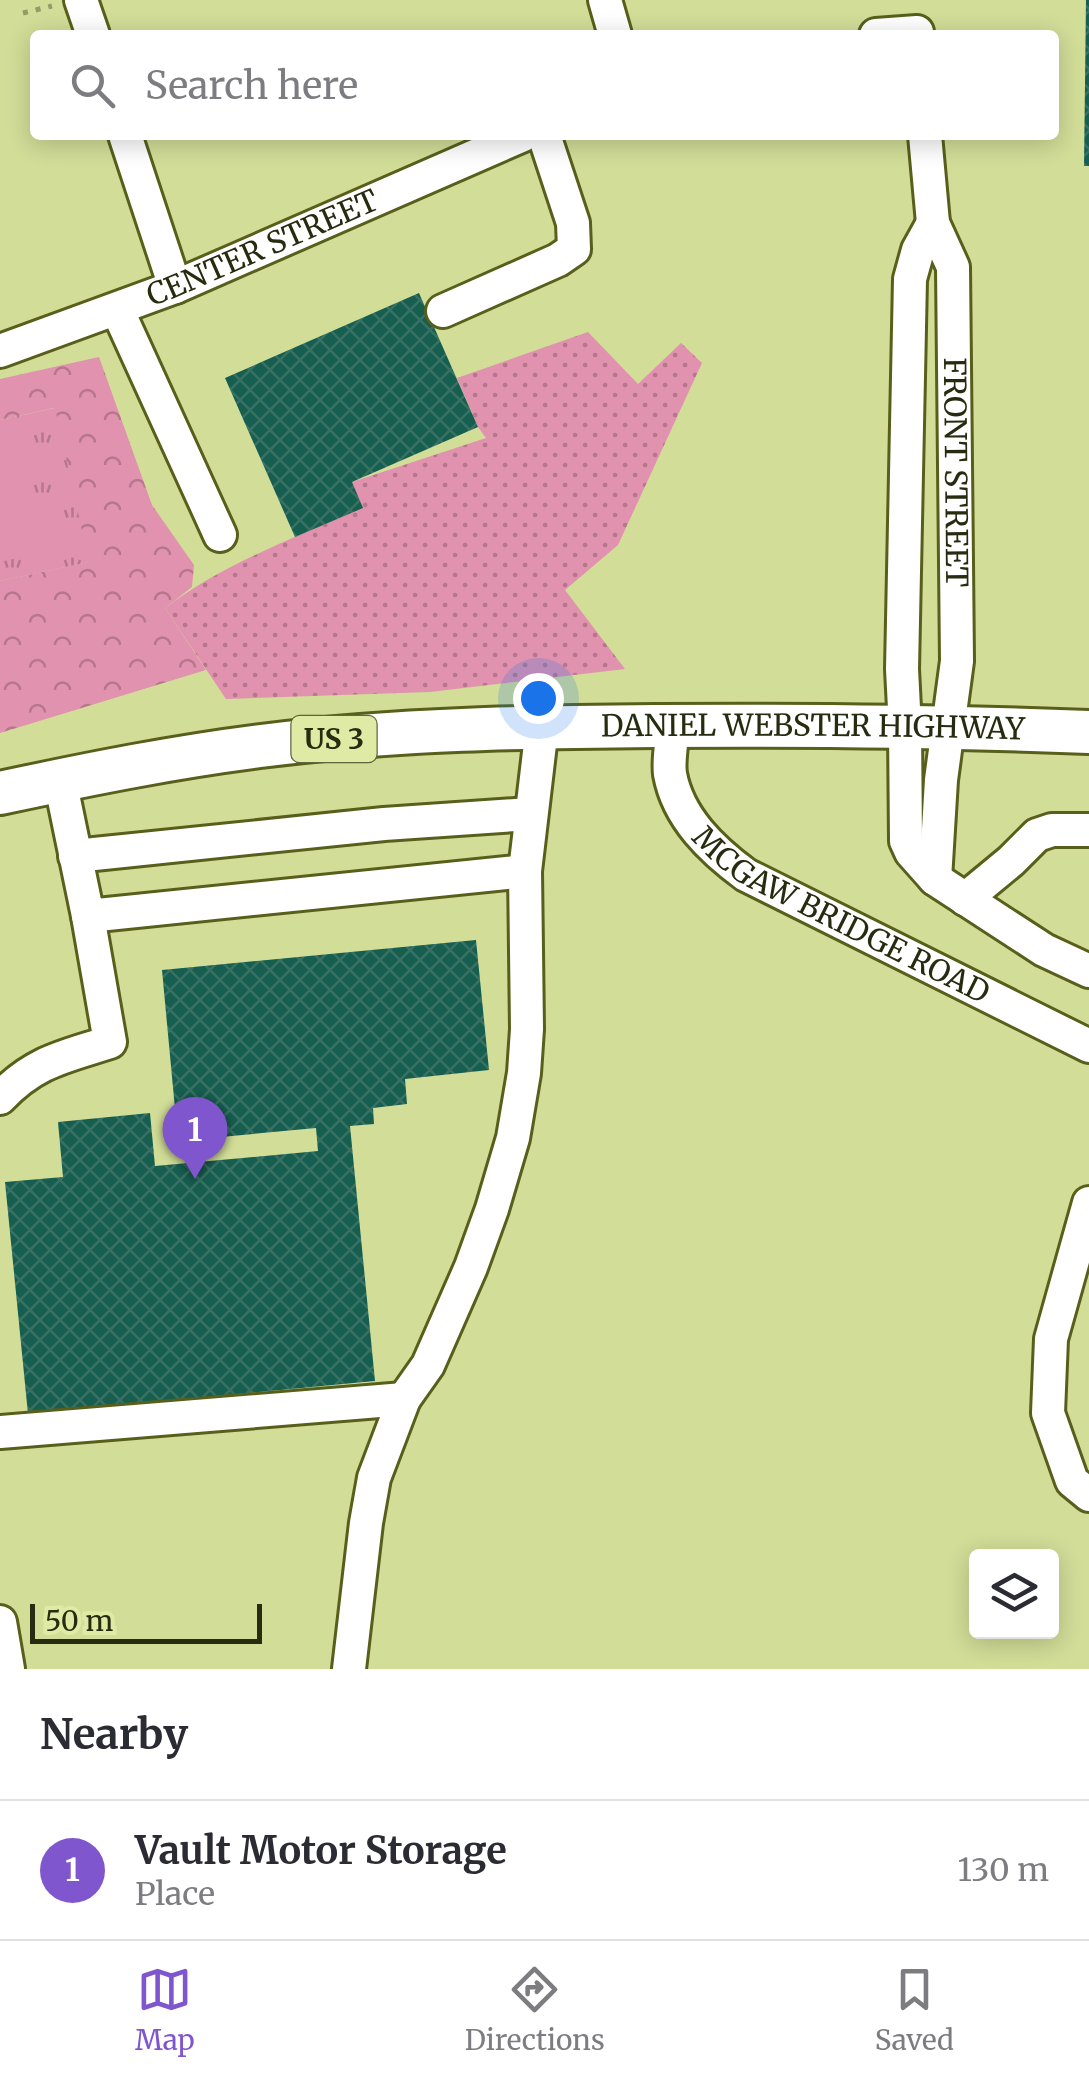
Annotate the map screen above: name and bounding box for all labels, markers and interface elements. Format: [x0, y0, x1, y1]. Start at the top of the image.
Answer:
search box [30, 30, 1059, 140]
icon: search [65, 58, 120, 113]
text: Search here [145, 62, 358, 109]
street label: CENTER STREET [141, 181, 384, 314]
street label: FRONT STREET [936, 357, 976, 588]
your location [513, 673, 564, 724]
street label: DANIEL WEBSTER HIGHWAY [601, 706, 1026, 748]
road number: US 3 [292, 716, 376, 762]
street label: MCGAW BRIDGE ROAD [685, 818, 996, 1011]
pin: 1 [162, 1096, 228, 1179]
map controls [969, 1549, 1059, 1639]
button: layers [969, 1549, 1059, 1639]
scale bar [30, 1599, 262, 1644]
text: 50 m [45, 1603, 113, 1639]
text: Nearby [40, 1708, 188, 1760]
text: Vault Motor Storage [135, 1827, 507, 1874]
text: 1 [65, 1850, 80, 1890]
text: 130 m [957, 1850, 1049, 1890]
text: Place [135, 1874, 215, 1914]
tab: Map [135, 1962, 195, 2058]
tab: Directions [465, 1962, 605, 2058]
tab: Saved [875, 1962, 954, 2058]

